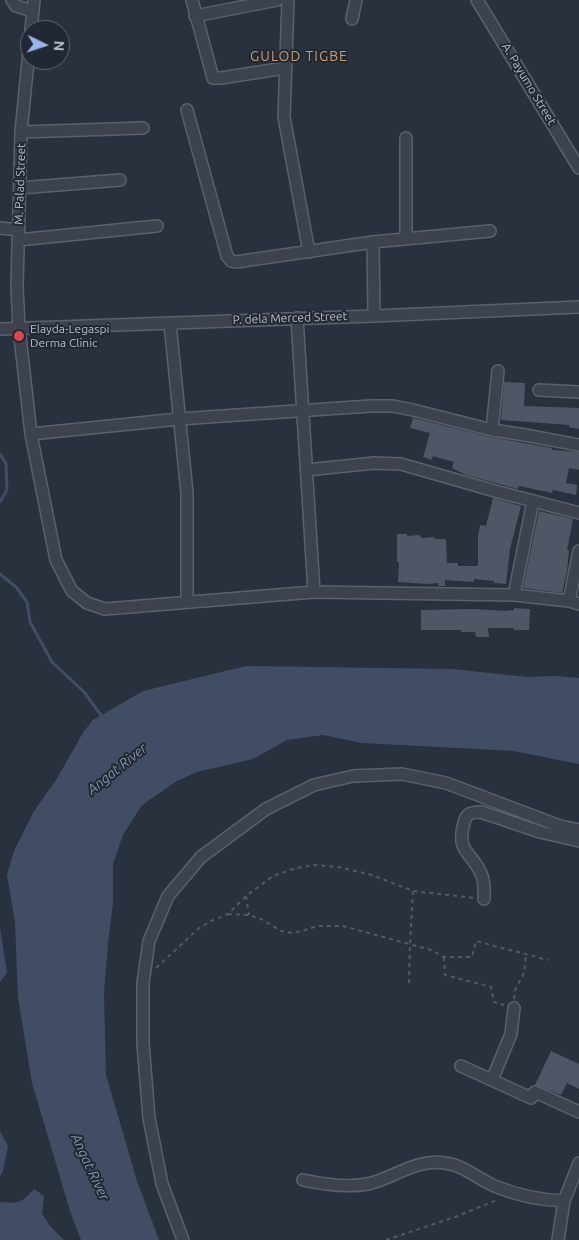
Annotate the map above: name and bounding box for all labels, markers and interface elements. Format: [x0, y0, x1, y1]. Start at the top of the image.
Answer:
north arrow [20, 20, 70, 70]
text: N [51, 40, 67, 52]
street label: A. Payumo Street [499, 40, 559, 128]
district label: GULOD TIGBE [249, 48, 349, 64]
street label: M. Palad Street [11, 143, 29, 225]
street label: P. dela Merced Street [232, 309, 348, 327]
place label: Elayda-Legaspi Derma Clinic [30, 322, 109, 350]
marker: Elayda-Legaspi Derma Clinic [12, 329, 26, 343]
water label: Angat River [84, 740, 150, 798]
water label: Angat River [67, 1131, 113, 1203]

